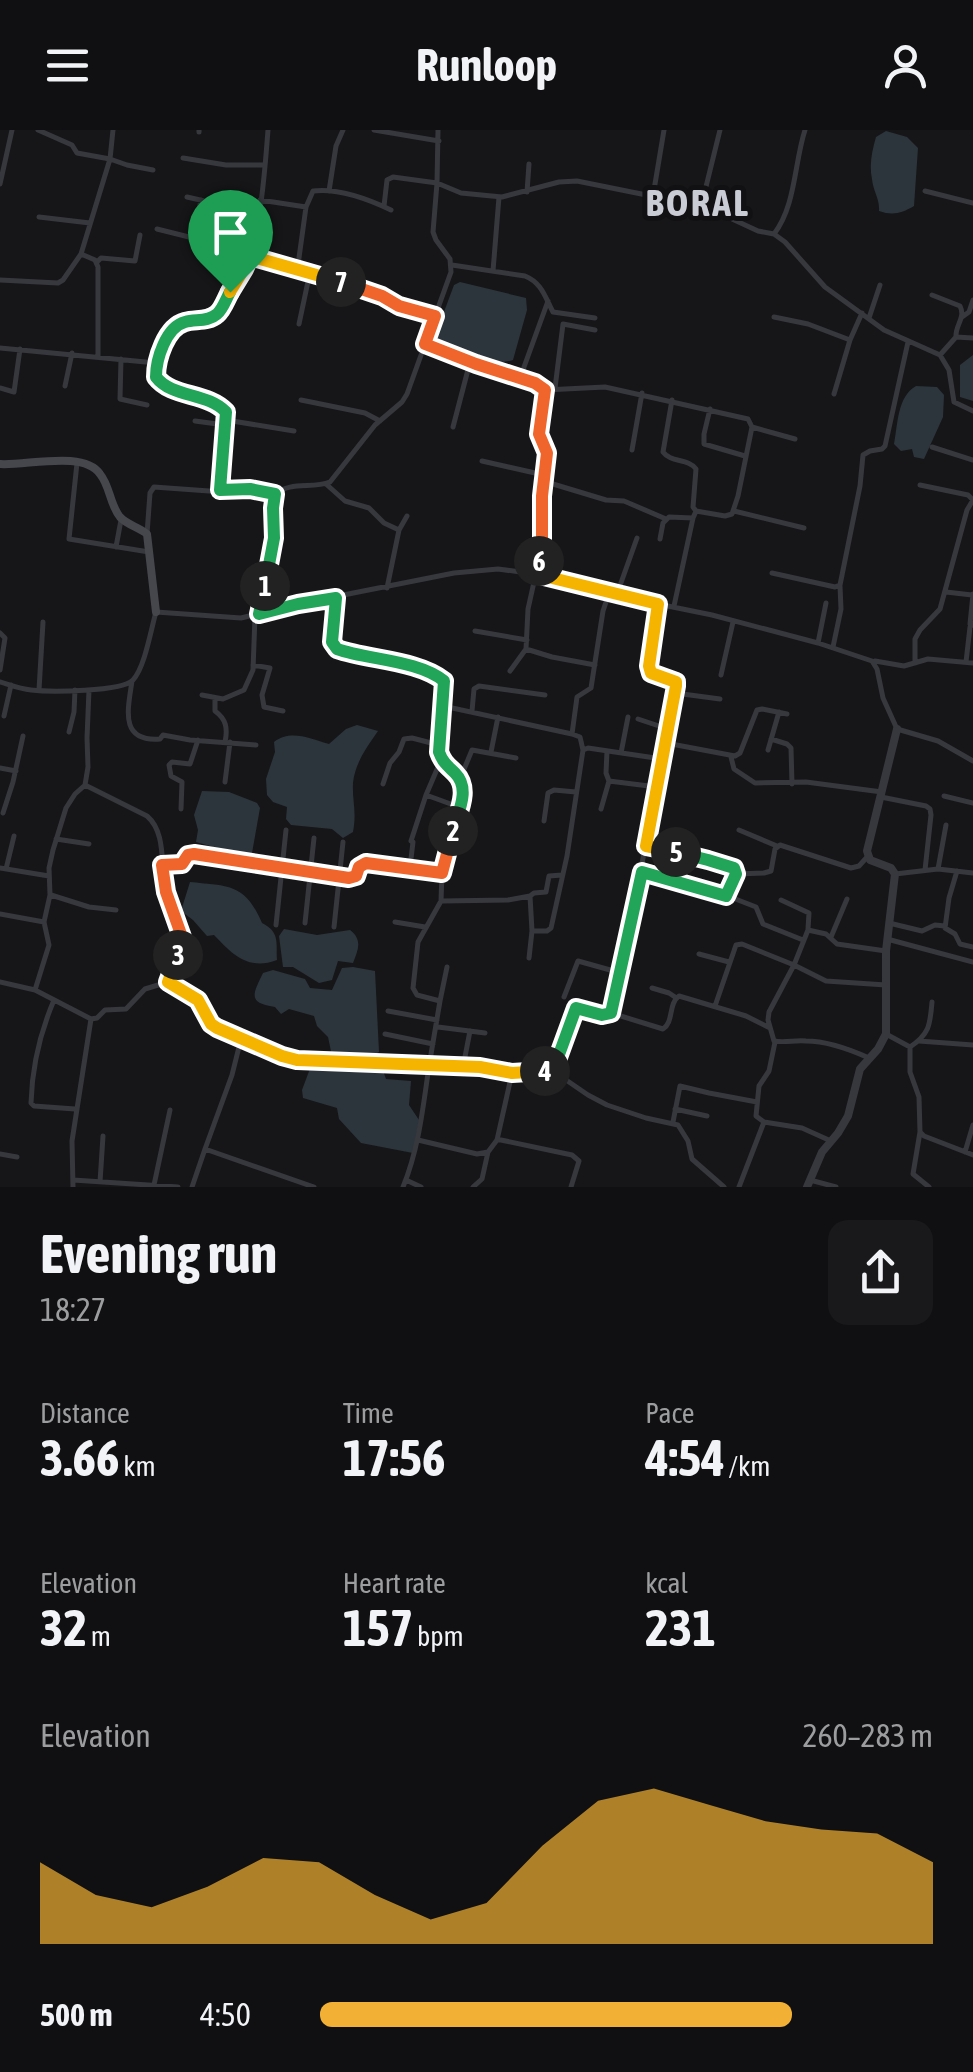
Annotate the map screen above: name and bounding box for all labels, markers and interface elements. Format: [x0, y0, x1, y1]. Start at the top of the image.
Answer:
icon: menu [40, 38, 95, 93]
icon: person [878, 38, 933, 93]
text: Runloop [416, 39, 557, 91]
district label: BORAL [645, 181, 751, 224]
pin [188, 190, 273, 293]
icon: arrive [203, 205, 258, 260]
pin: 7 [316, 257, 366, 307]
text: 7 [334, 266, 348, 298]
pin: 6 [514, 536, 564, 586]
text: 6 [532, 545, 546, 577]
pin: 1 [240, 561, 290, 611]
text: 1 [258, 570, 272, 602]
pin: 2 [428, 806, 478, 856]
text: 2 [446, 815, 460, 847]
pin: 5 [651, 827, 701, 877]
text: 5 [669, 836, 683, 868]
pin: 3 [153, 930, 203, 980]
text: 3 [171, 939, 185, 971]
pin: 4 [520, 1046, 570, 1096]
text: 4 [538, 1055, 552, 1087]
button: share [828, 1220, 933, 1325]
text: Evening run [40, 1222, 277, 1285]
text: 18:27 [40, 1291, 106, 1328]
text: Distance [40, 1397, 130, 1429]
text: Time [343, 1397, 394, 1429]
text: Pace [645, 1397, 695, 1429]
text: 3.66 [40, 1429, 119, 1487]
text: 17:56 [343, 1429, 446, 1487]
text: 4:54 [645, 1429, 725, 1487]
text: km [119, 1450, 156, 1482]
text: /km [725, 1450, 771, 1482]
text: Elevation [40, 1567, 137, 1599]
text: Heart rate [343, 1567, 446, 1599]
text: kcal [645, 1567, 688, 1599]
text: 32 [40, 1599, 87, 1657]
text: 157 [343, 1599, 413, 1657]
text: 231 [645, 1599, 716, 1657]
text: m [87, 1620, 111, 1652]
text: bpm [413, 1620, 464, 1652]
text: Elevation [40, 1717, 151, 1754]
text: 260–283 m [803, 1717, 933, 1754]
text: 500 m [40, 1996, 113, 2033]
text: 4:50 [200, 1996, 251, 2033]

